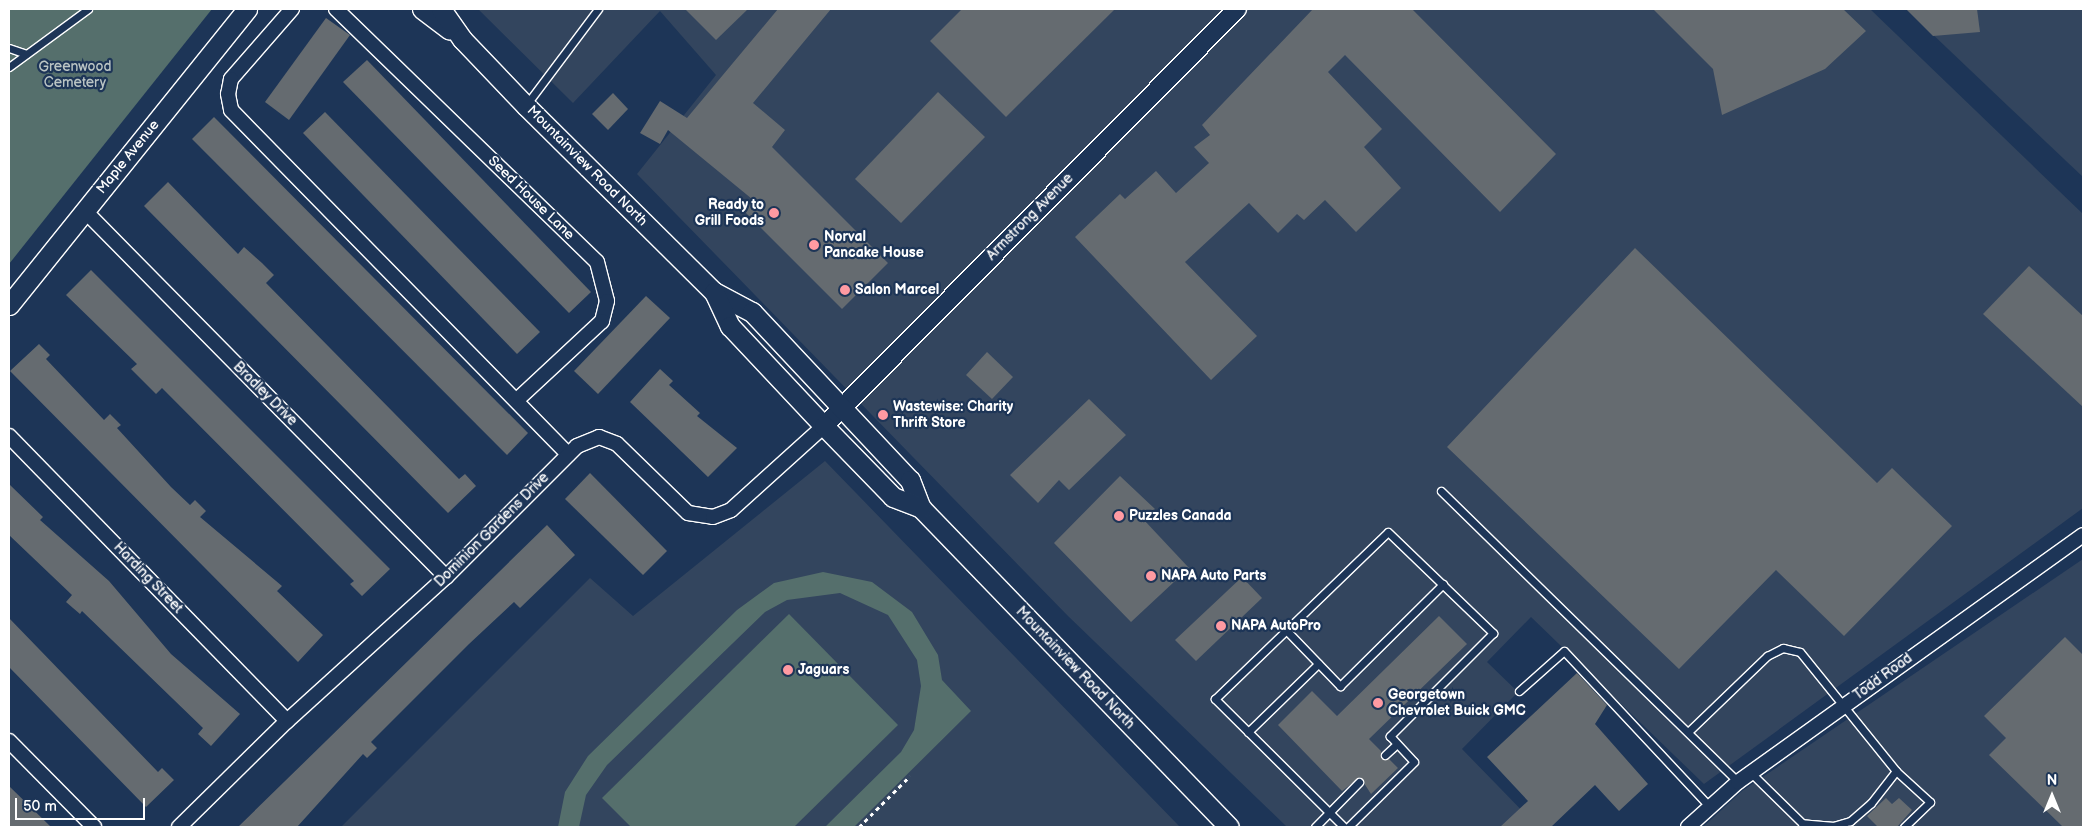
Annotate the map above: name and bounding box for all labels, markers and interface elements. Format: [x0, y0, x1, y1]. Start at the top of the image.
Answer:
park label: Greenwood Cemetery [39, 59, 111, 92]
street label: Mountainview Road North [523, 102, 651, 230]
street label: Maple Avenue [93, 117, 163, 197]
street label: Seed House Lane [484, 153, 578, 243]
street label: Armstrong Avenue [983, 170, 1077, 264]
place label: Ready to Grill Foods [695, 197, 764, 230]
marker: Ready to Grill Foods [768, 207, 780, 219]
place label: Norval Pancake House [824, 229, 924, 262]
marker: Norval Pancake House [808, 239, 820, 251]
place label: Salon Marcel [855, 282, 939, 298]
marker: Salon Marcel [839, 284, 851, 296]
street label: Bradley Drive [229, 358, 301, 430]
place label: Wastewise: Charity Thrift Store [893, 399, 1013, 432]
marker: Wastewise: Charity Thrift Store [877, 409, 889, 421]
street label: Dominion Gardens Drive [431, 469, 553, 591]
place label: Puzzles Canada [1129, 508, 1232, 524]
marker: Puzzles Canada [1113, 510, 1125, 522]
street label: Harding Street [110, 539, 186, 617]
place label: NAPA Auto Parts [1161, 568, 1266, 584]
marker: NAPA Auto Parts [1145, 570, 1157, 582]
street label: Mountainview Road North [1012, 603, 1138, 733]
place label: NAPA AutoPro [1231, 618, 1321, 634]
marker: NAPA AutoPro [1215, 620, 1227, 632]
street label: Todd Road [1850, 650, 1916, 704]
place label: Jaguars [798, 662, 849, 678]
marker: Jaguars [782, 664, 794, 676]
place label: Georgetown Chevrolet Buick GMC [1388, 687, 1526, 720]
marker: Georgetown Chevrolet Buick GMC [1372, 697, 1384, 709]
north arrow [2027, 771, 2077, 821]
text: N [2047, 772, 2057, 789]
scale bar [18, 788, 148, 820]
text: 50 m [23, 797, 57, 816]

